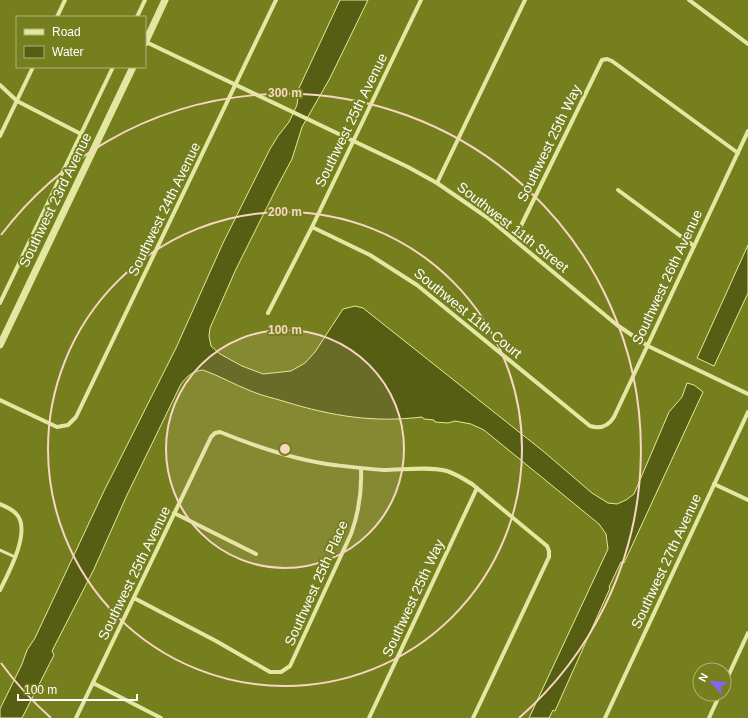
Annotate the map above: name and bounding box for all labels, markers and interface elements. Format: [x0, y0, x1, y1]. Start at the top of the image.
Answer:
legend [16, 16, 146, 68]
text: Road [52, 25, 81, 39]
text: Water [52, 45, 84, 59]
street label: Southwest 25th Avenue [312, 50, 390, 190]
street label: Southwest 25th Way [514, 82, 584, 204]
text: 300 m [268, 86, 302, 100]
street label: Southwest 23rd Avenue [15, 130, 95, 270]
street label: Southwest 24th Avenue [125, 139, 203, 279]
street label: Southwest 11th Street [454, 179, 572, 275]
text: 200 m [268, 205, 302, 219]
street label: Southwest 26th Avenue [629, 207, 705, 347]
street label: Southwest 11th Court [411, 265, 525, 361]
text: 100 m [268, 323, 302, 337]
centre of rings [278, 442, 292, 456]
street label: Southwest 27th Avenue [628, 491, 704, 631]
street label: Southwest 25th Avenue [95, 503, 173, 643]
street label: Southwest 25th Place [281, 518, 351, 648]
street label: Southwest 25th Way [379, 537, 447, 659]
north arrow [692, 662, 732, 702]
text: N [696, 671, 710, 684]
scale bar [18, 676, 137, 702]
text: 100 m [24, 683, 57, 697]

